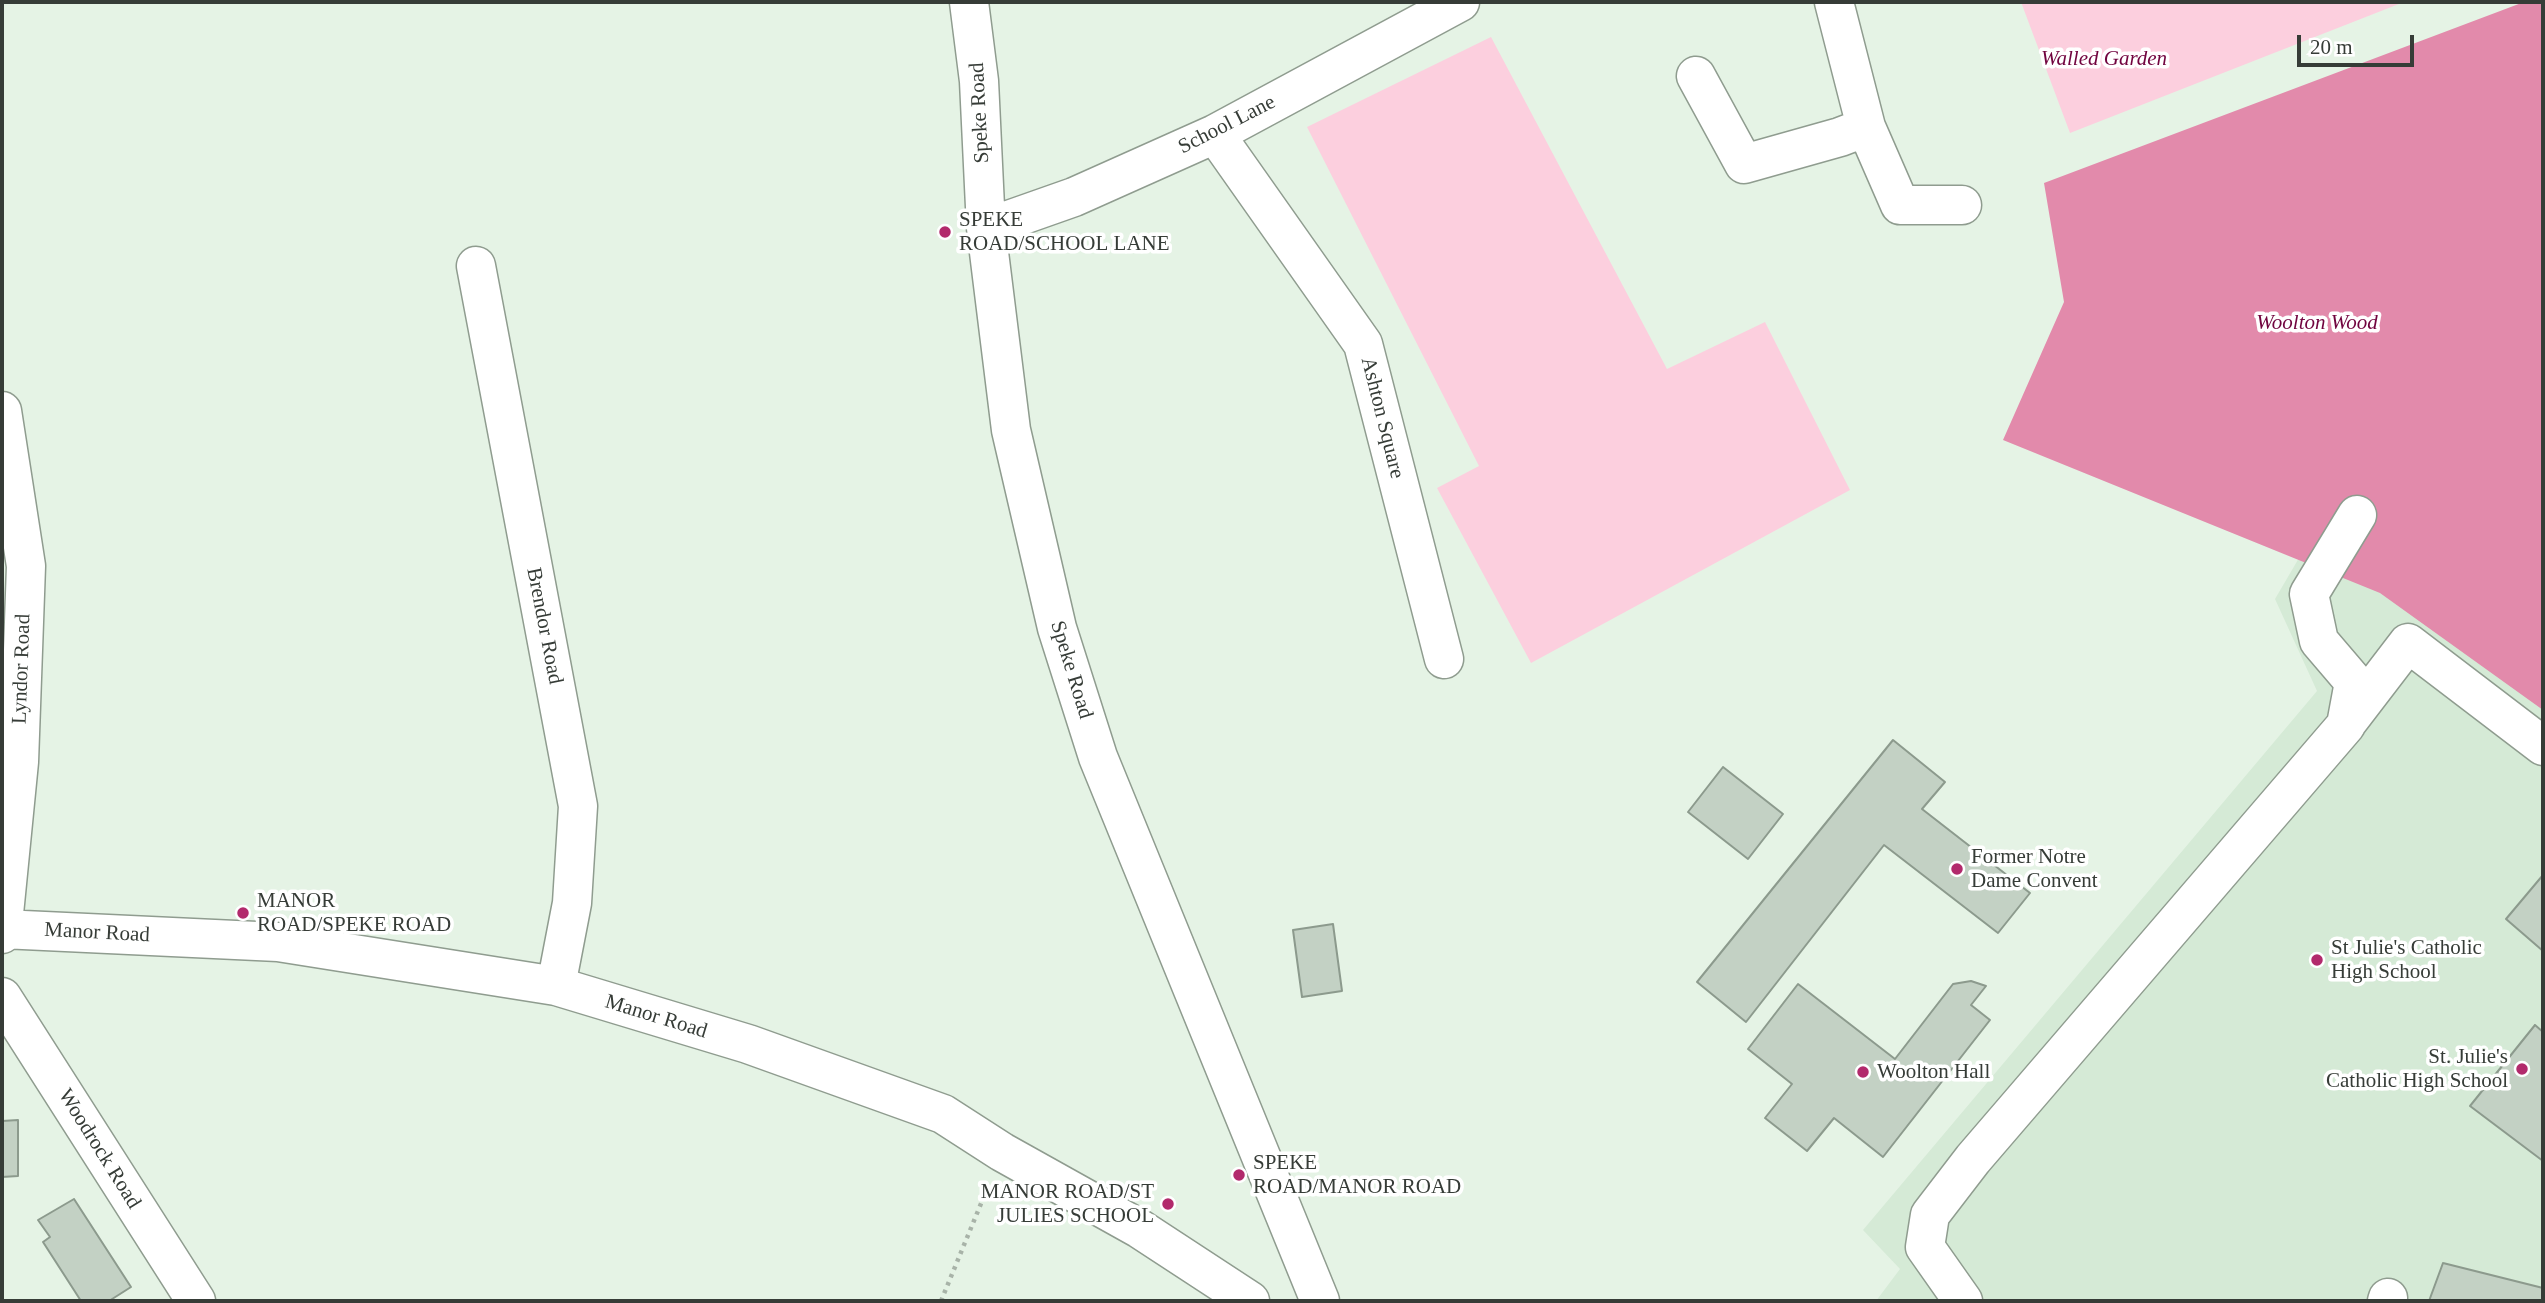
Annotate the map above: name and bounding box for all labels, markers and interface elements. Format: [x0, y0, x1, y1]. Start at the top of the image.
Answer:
scale bar [2300, 21, 2417, 65]
text: 20 m [2310, 35, 2353, 59]
park label: Walled Garden [2041, 46, 2167, 72]
street label: Speke Road [965, 62, 995, 164]
street label: School Lane [1174, 90, 1280, 160]
place label: SPEKE ROAD/SCHOOL LANE [959, 207, 1170, 257]
marker: SPEKE ROAD/SCHOOL LANE [937, 224, 953, 240]
park label: Woolton Wood [2256, 310, 2378, 336]
street label: Ashton Square [1355, 355, 1409, 481]
street label: Brendor Road [520, 565, 568, 687]
street label: Lyndor Road [7, 613, 37, 725]
street label: Speke Road [1044, 618, 1098, 722]
place label: Former Notre Dame Convent [1971, 844, 2098, 894]
marker: Former Notre Dame Convent [1949, 861, 1965, 877]
place label: MANOR ROAD/SPEKE ROAD [257, 888, 451, 938]
marker: MANOR ROAD/SPEKE ROAD [235, 905, 251, 921]
street label: Manor Road [44, 918, 150, 948]
place label: St Julie's Catholic High School [2331, 935, 2482, 985]
marker: St Julie's Catholic High School [2309, 952, 2325, 968]
street label: Manor Road [602, 990, 710, 1044]
place label: St. Julie's Catholic High School [2326, 1044, 2508, 1094]
place label: Woolton Hall [1877, 1059, 1990, 1085]
marker: St. Julie's Catholic High School [2514, 1061, 2530, 1077]
marker: Woolton Hall [1855, 1064, 1871, 1080]
street label: Woodrock Road [52, 1084, 146, 1214]
place label: SPEKE ROAD/MANOR ROAD [1253, 1150, 1461, 1200]
marker: SPEKE ROAD/MANOR ROAD [1231, 1167, 1247, 1183]
place label: MANOR ROAD/ST JULIES SCHOOL [981, 1179, 1154, 1229]
marker: MANOR ROAD/ST JULIES SCHOOL [1160, 1196, 1176, 1212]

